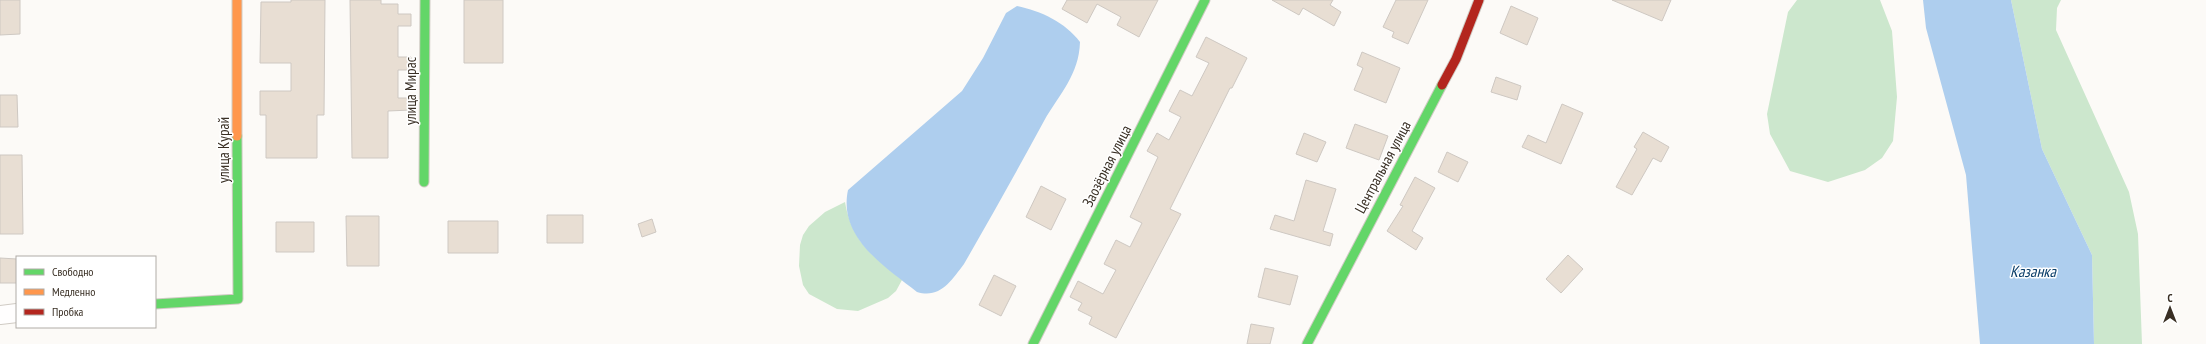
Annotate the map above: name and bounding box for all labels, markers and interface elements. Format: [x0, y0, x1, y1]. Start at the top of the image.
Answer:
street label: улица Мирас [401, 56, 420, 125]
street label: улица Курай [214, 117, 233, 183]
street label: Центральная улица [1350, 117, 1415, 216]
street label: Заозёрная улица [1078, 122, 1135, 210]
legend [16, 256, 156, 328]
water label: Казанка [2010, 261, 2058, 281]
text: Свободно [52, 264, 94, 279]
text: Медленно [52, 284, 95, 299]
north arrow [2150, 288, 2190, 328]
text: С [2167, 291, 2173, 305]
text: Пробка [52, 304, 84, 319]

